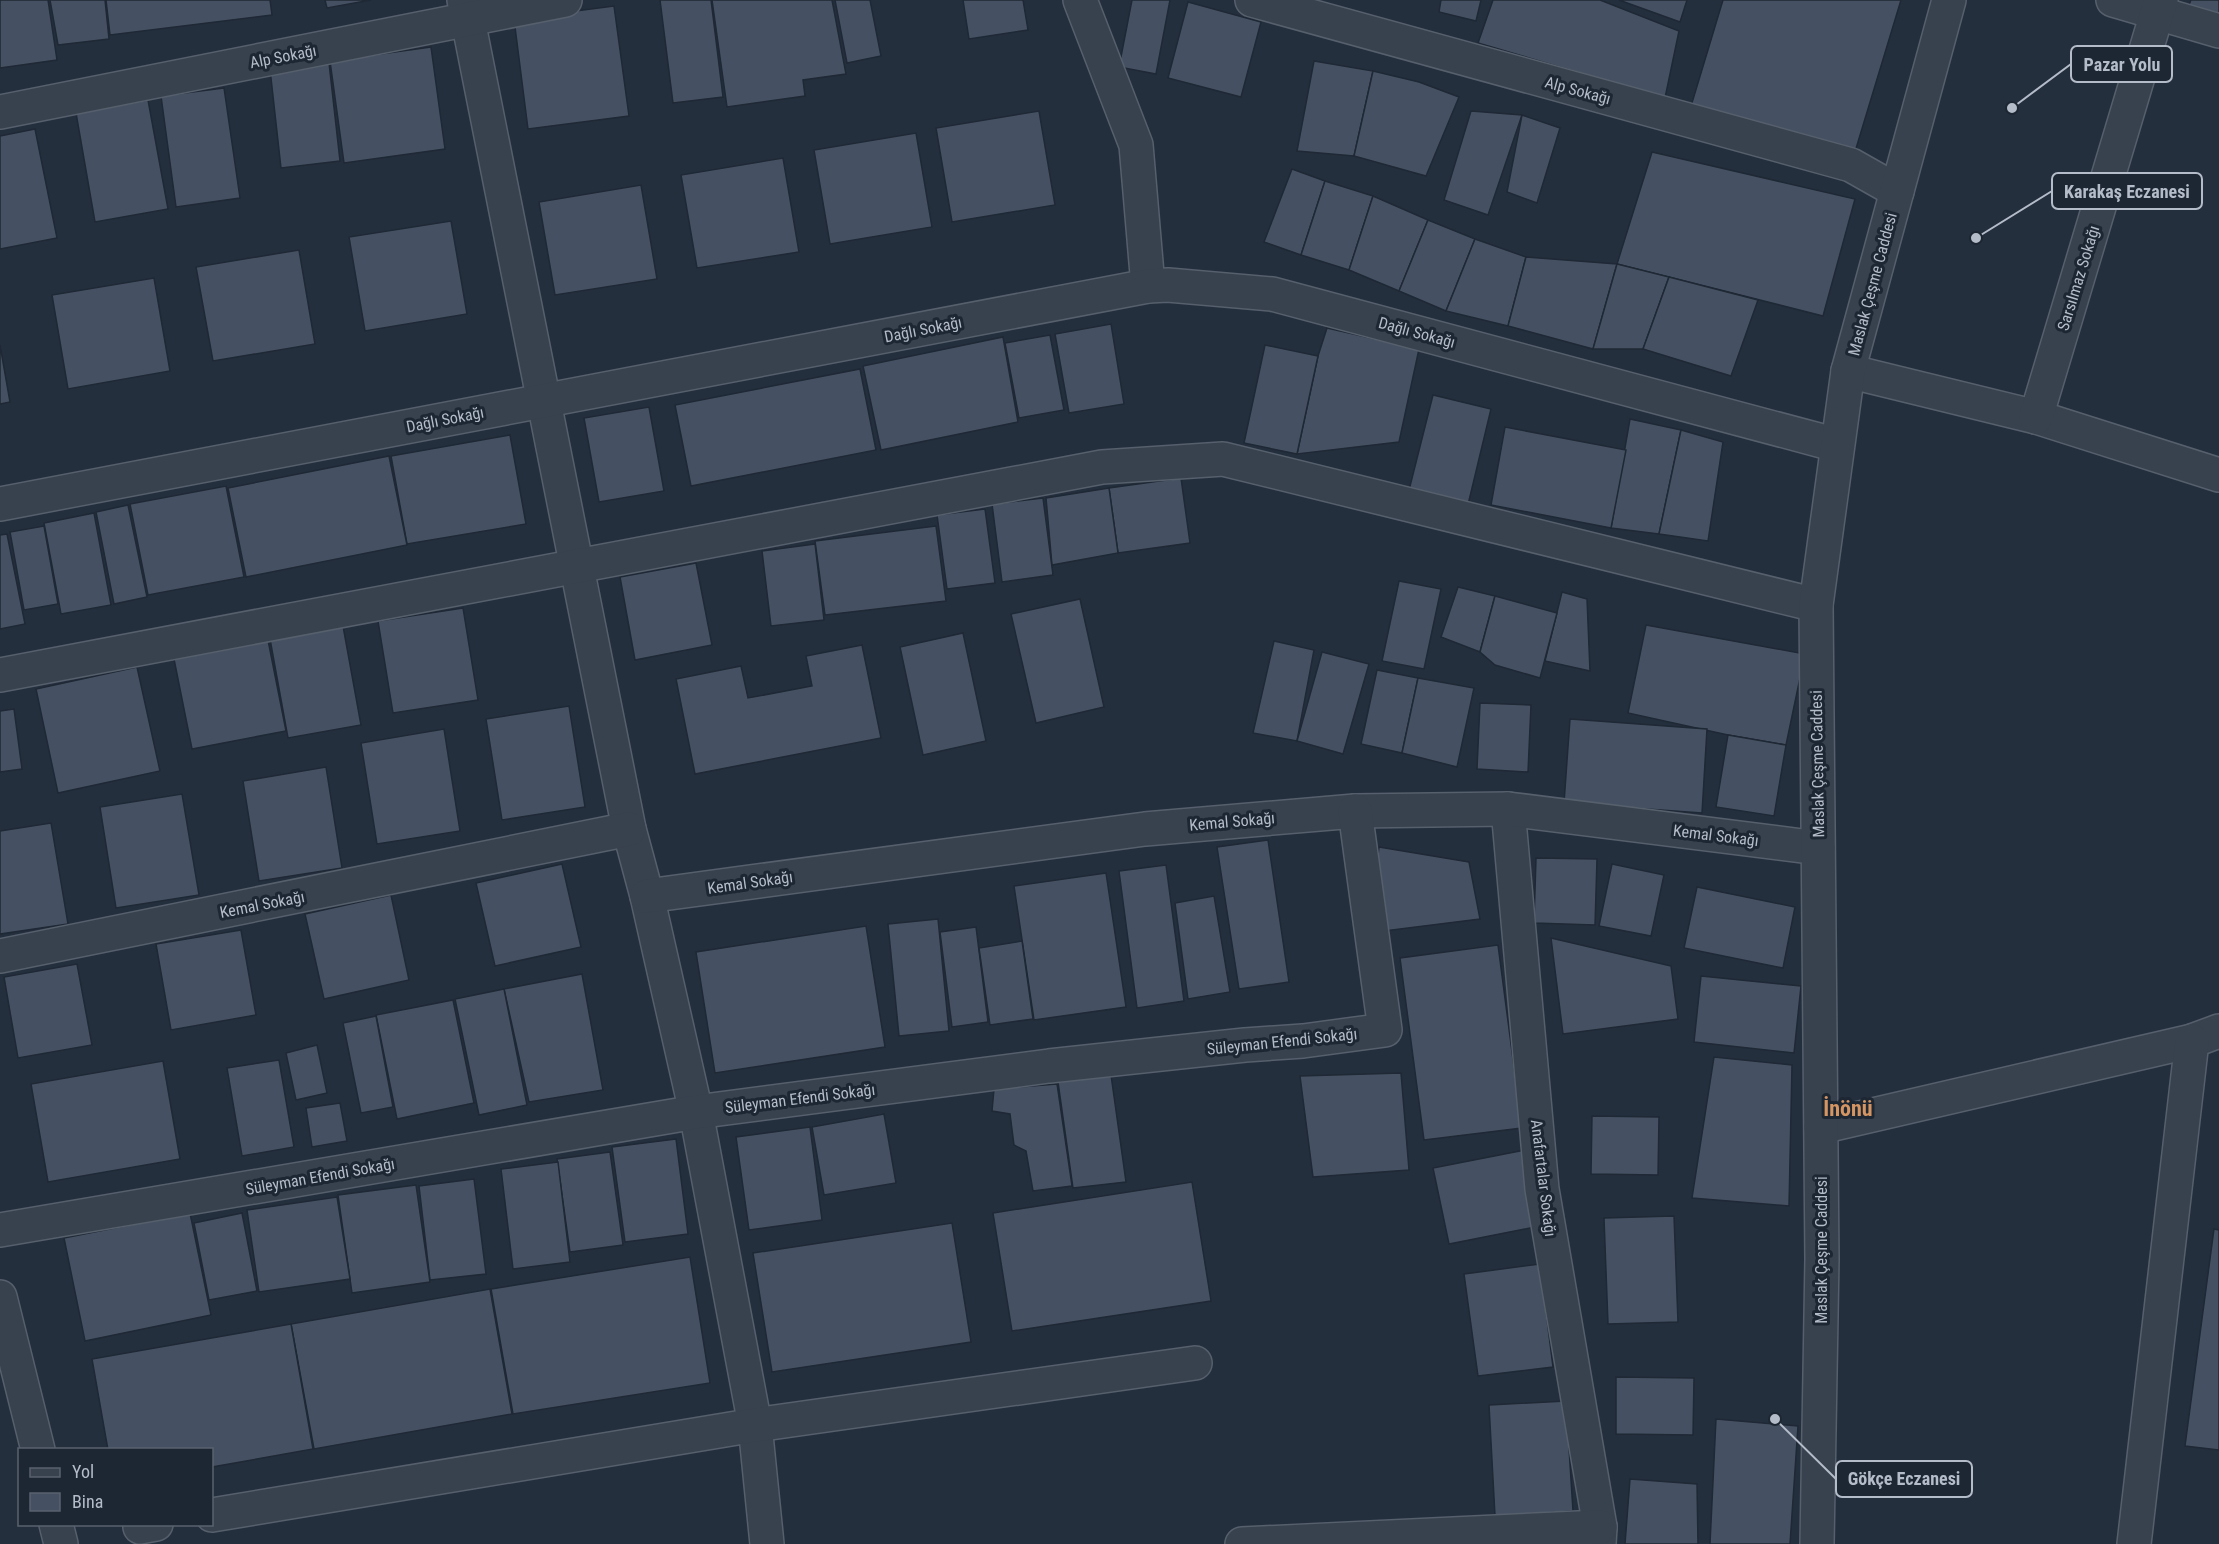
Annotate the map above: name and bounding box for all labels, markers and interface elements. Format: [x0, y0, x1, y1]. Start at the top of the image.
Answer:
street label: Alp Sokağı [248, 41, 318, 72]
callout: Pazar Yolu [2071, 46, 2172, 82]
text: Pazar Yolu [2084, 54, 2160, 75]
street label: Alp Sokağı [1543, 73, 1613, 108]
callout: Karakaş Eczanesi [2052, 173, 2202, 209]
text: Karakaş Eczanesi [2064, 181, 2190, 202]
street label: Maslak Çeşme Caddesi [1844, 210, 1901, 358]
street label: Sarsılmaz Sokağı [2053, 223, 2103, 333]
street label: Dağlı Sokağı [883, 313, 964, 346]
street label: Dağlı Sokağı [1376, 313, 1457, 352]
street label: Dağlı Sokağı [405, 403, 486, 436]
street label: Maslak Çeşme Caddesi [1807, 690, 1828, 838]
street label: Kemal Sokağı [1188, 808, 1276, 835]
street label: Kemal Sokağı [1672, 821, 1760, 850]
street label: Kemal Sokağı [706, 867, 794, 898]
street label: Kemal Sokağı [218, 887, 306, 922]
street label: Süleyman Efendi Sokağı [1206, 1024, 1358, 1059]
street label: Süleyman Efendi Sokağı [724, 1080, 876, 1117]
district label: İnönü [1823, 1096, 1873, 1121]
street label: Anafartalar Sokağı [1527, 1118, 1560, 1238]
street label: Süleyman Efendi Sokağı [244, 1154, 396, 1199]
street label: Maslak Çeşme Caddesi [1812, 1176, 1831, 1324]
legend [18, 1448, 213, 1526]
text: Yol [72, 1461, 94, 1482]
callout: Gökçe Eczanesi [1836, 1461, 1972, 1497]
text: Gökçe Eczanesi [1848, 1468, 1960, 1489]
text: Bina [72, 1491, 103, 1512]

